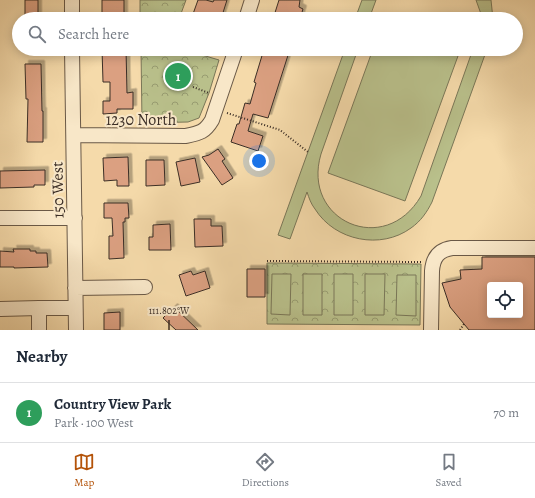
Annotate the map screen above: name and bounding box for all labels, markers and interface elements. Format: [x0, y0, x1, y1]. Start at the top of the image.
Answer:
search box [12, 12, 523, 56]
icon: search [26, 23, 48, 45]
text: Search here [58, 24, 129, 44]
pin: 1 [165, 61, 191, 91]
street label: 1230 North [106, 109, 177, 131]
your location [249, 151, 269, 171]
street label: 150 West [47, 161, 69, 218]
map controls [487, 282, 523, 318]
button: locate [487, 282, 523, 318]
text: 111.802°W [149, 304, 190, 317]
text: Nearby [16, 345, 67, 368]
text: Country View Park [54, 394, 171, 414]
text: 1 [27, 404, 31, 421]
text: 70 m [493, 404, 519, 421]
text: Park · 100 West [54, 414, 133, 431]
tab: Map [73, 451, 95, 490]
tab: Directions [242, 451, 289, 490]
tab: Saved [436, 451, 462, 490]

